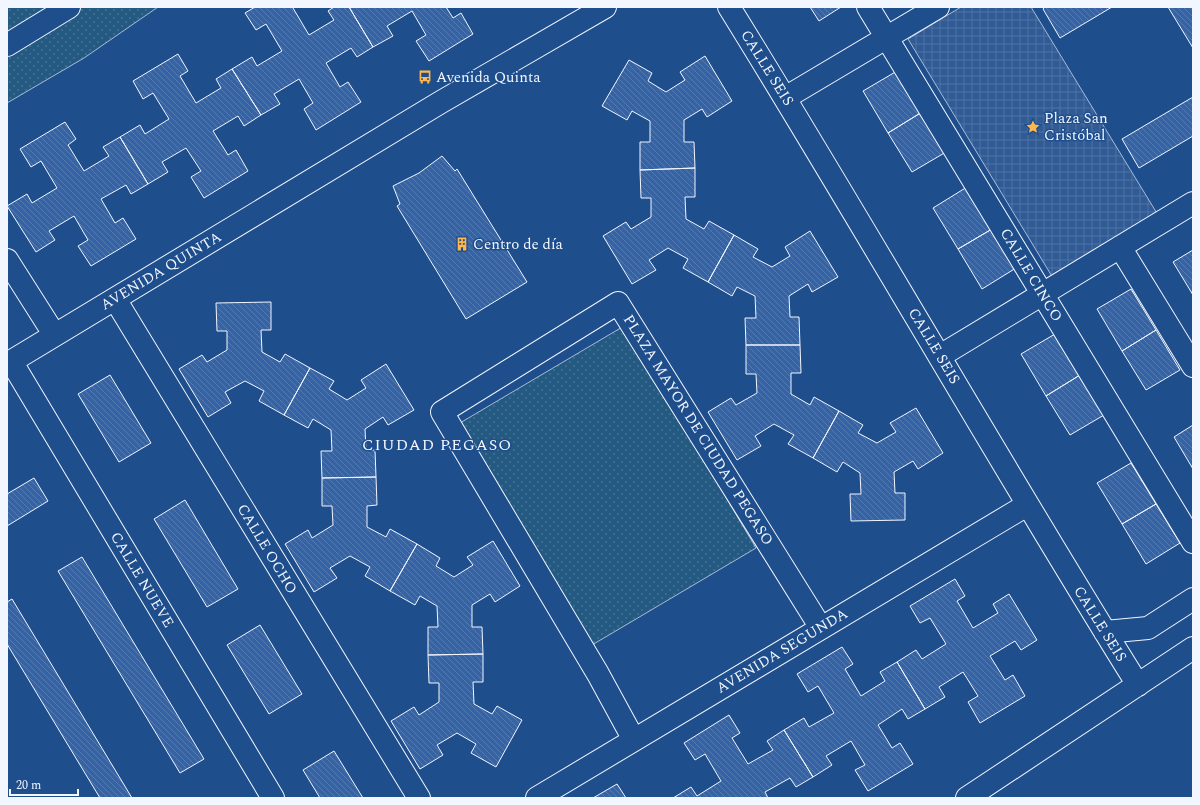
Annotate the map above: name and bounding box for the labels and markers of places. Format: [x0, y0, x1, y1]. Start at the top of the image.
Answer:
place label: Avenida Quinta [436, 66, 541, 89]
bus stop icon: Avenida Quinta [417, 69, 433, 85]
place label: Plaza San Cristóbal [1044, 107, 1108, 147]
place icon: Plaza San Cristóbal [1025, 119, 1041, 135]
place label: Centro de día [473, 233, 564, 256]
building icon: Centro de día [454, 236, 470, 252]

